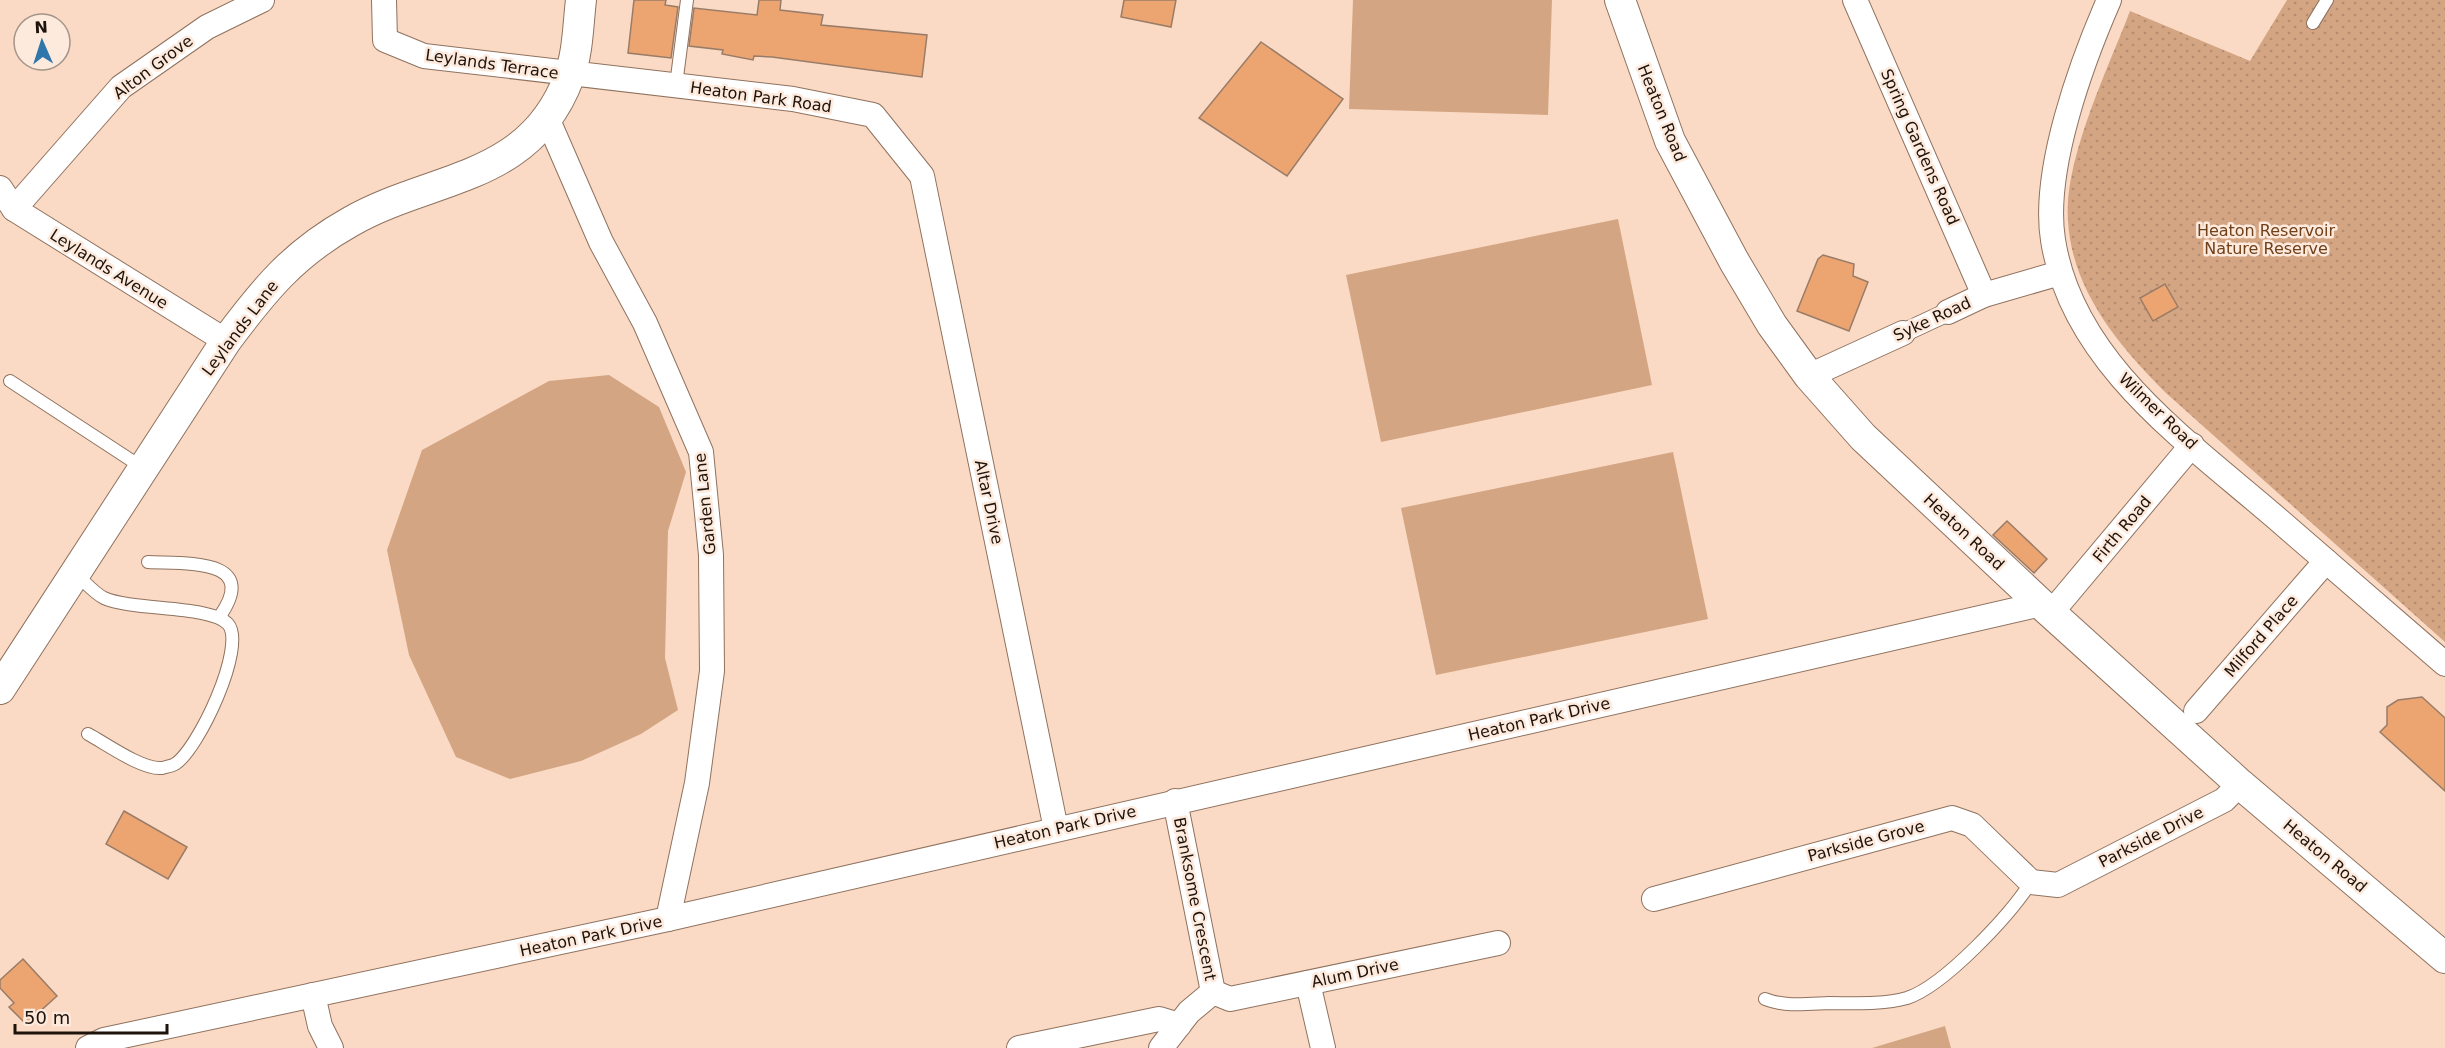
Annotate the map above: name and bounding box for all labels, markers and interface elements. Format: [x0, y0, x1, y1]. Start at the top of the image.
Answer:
north arrow [12, 12, 72, 72]
text: N [34, 18, 48, 37]
street label: Alton Grove [110, 31, 196, 103]
street label: Leylands Terrace [424, 45, 560, 83]
street label: Heaton Road [1634, 62, 1690, 164]
street label: Spring Gardens Road [1877, 66, 1963, 228]
street label: Heaton Park Road [689, 78, 833, 116]
park label: Heaton Reservoir Nature Reserve [2197, 221, 2336, 258]
street label: Leylands Avenue [47, 225, 171, 313]
street label: Leylands Lane [198, 277, 282, 379]
street label: Syke Road [1890, 293, 1974, 345]
street label: Wilmer Road [2115, 369, 2201, 453]
street label: Garden Lane [690, 452, 720, 556]
street label: Altar Drive [971, 458, 1007, 546]
street label: Heaton Road [1920, 490, 2008, 574]
street label: Firth Road [2089, 492, 2155, 566]
street label: Milford Place [2220, 591, 2302, 681]
street label: Heaton Park Drive [1466, 693, 1612, 745]
street label: Heaton Park Drive [992, 801, 1138, 853]
street label: Parkside Drive [2095, 802, 2207, 872]
street label: Branksome Crescent [1170, 816, 1220, 982]
street label: Parkside Grove [1806, 816, 1926, 866]
street label: Heaton Road [2279, 816, 2371, 896]
street label: Heaton Park Drive [518, 912, 664, 960]
street label: Alum Drive [1310, 954, 1400, 992]
scale bar [15, 997, 166, 1035]
text: 50 m [24, 1007, 70, 1028]

